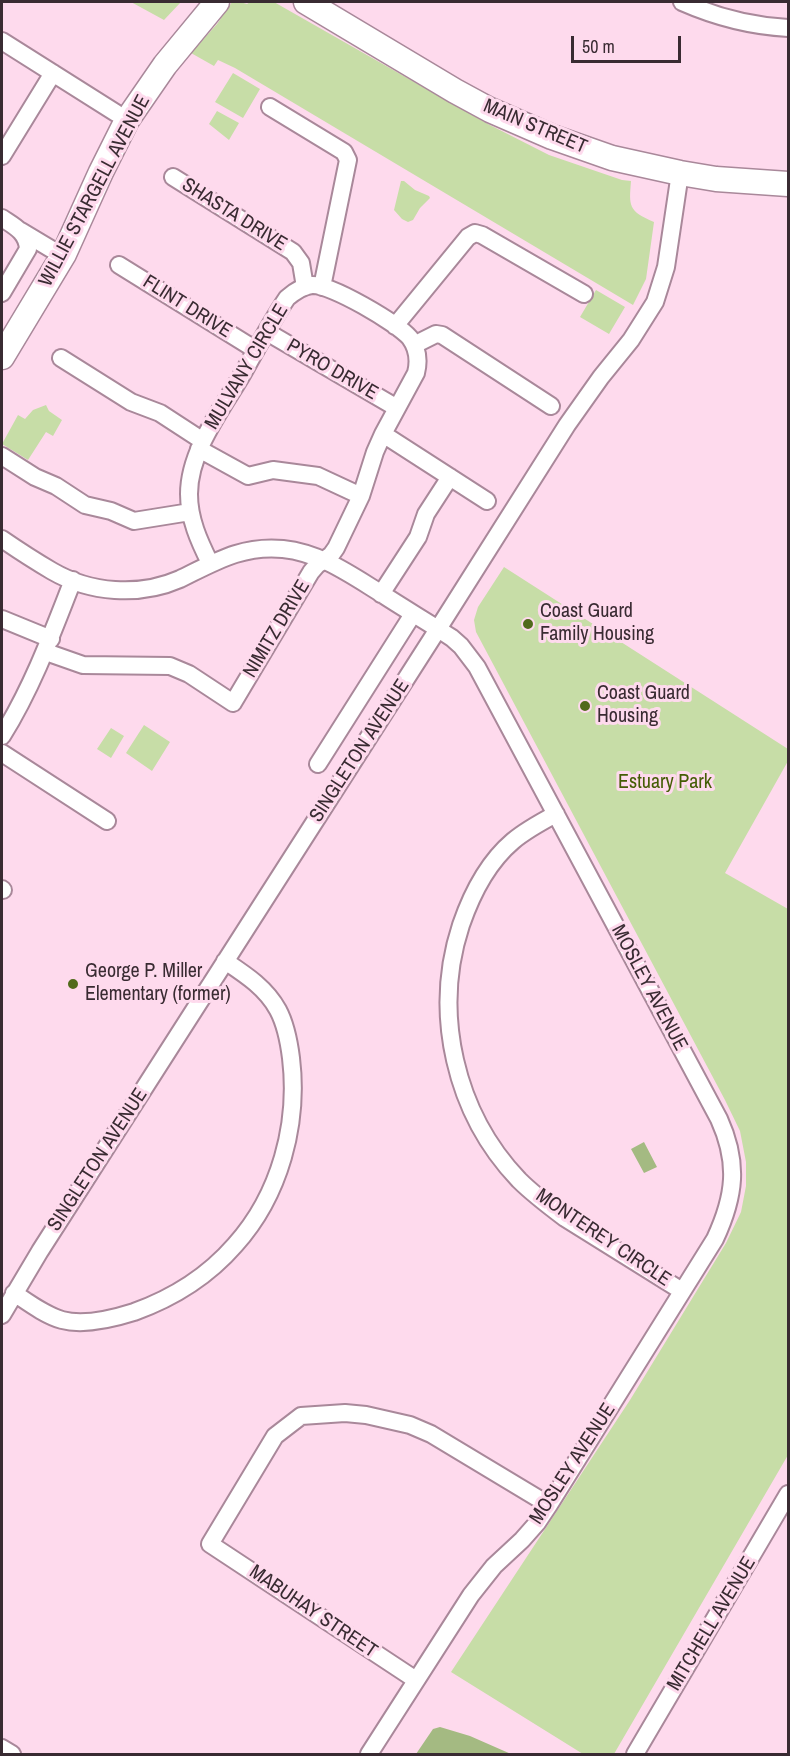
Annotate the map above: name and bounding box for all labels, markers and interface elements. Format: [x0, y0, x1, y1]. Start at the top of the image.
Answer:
scale bar [574, 24, 684, 62]
text: 50 m [582, 34, 615, 59]
street label: WILLIE STARGELL AVENUE [34, 91, 156, 291]
street label: MAIN STREET [480, 94, 590, 160]
street label: SHASTA DRIVE [177, 173, 291, 257]
street label: FLINT DRIVE [138, 270, 236, 344]
street label: MULVANY CIRCLE [200, 300, 294, 434]
street label: PYRO DRIVE [282, 334, 382, 406]
street label: NIMITZ DRIVE [239, 576, 315, 682]
place label: Coast Guard Family Housing [540, 600, 654, 647]
marker: Coast Guard Family Housing [521, 617, 535, 631]
street label: SINGLETON AVENUE [305, 675, 415, 827]
place label: Coast Guard Housing [597, 682, 690, 729]
marker: Coast Guard Housing [578, 699, 592, 713]
park label: Estuary Park [618, 771, 712, 795]
street label: MOSLEY AVENUE [606, 921, 692, 1055]
place label: George P. Miller Elementary (former) [85, 960, 231, 1007]
marker: George P. Miller Elementary (former) [66, 977, 80, 991]
street label: SINGLETON AVENUE [43, 1084, 153, 1236]
street label: MONTEREY CIRCLE [531, 1184, 675, 1292]
street label: MOSLEY AVENUE [525, 1399, 621, 1529]
street label: MITCHELL AVENUE [663, 1553, 761, 1695]
street label: MABUHAY STREET [244, 1560, 382, 1664]

